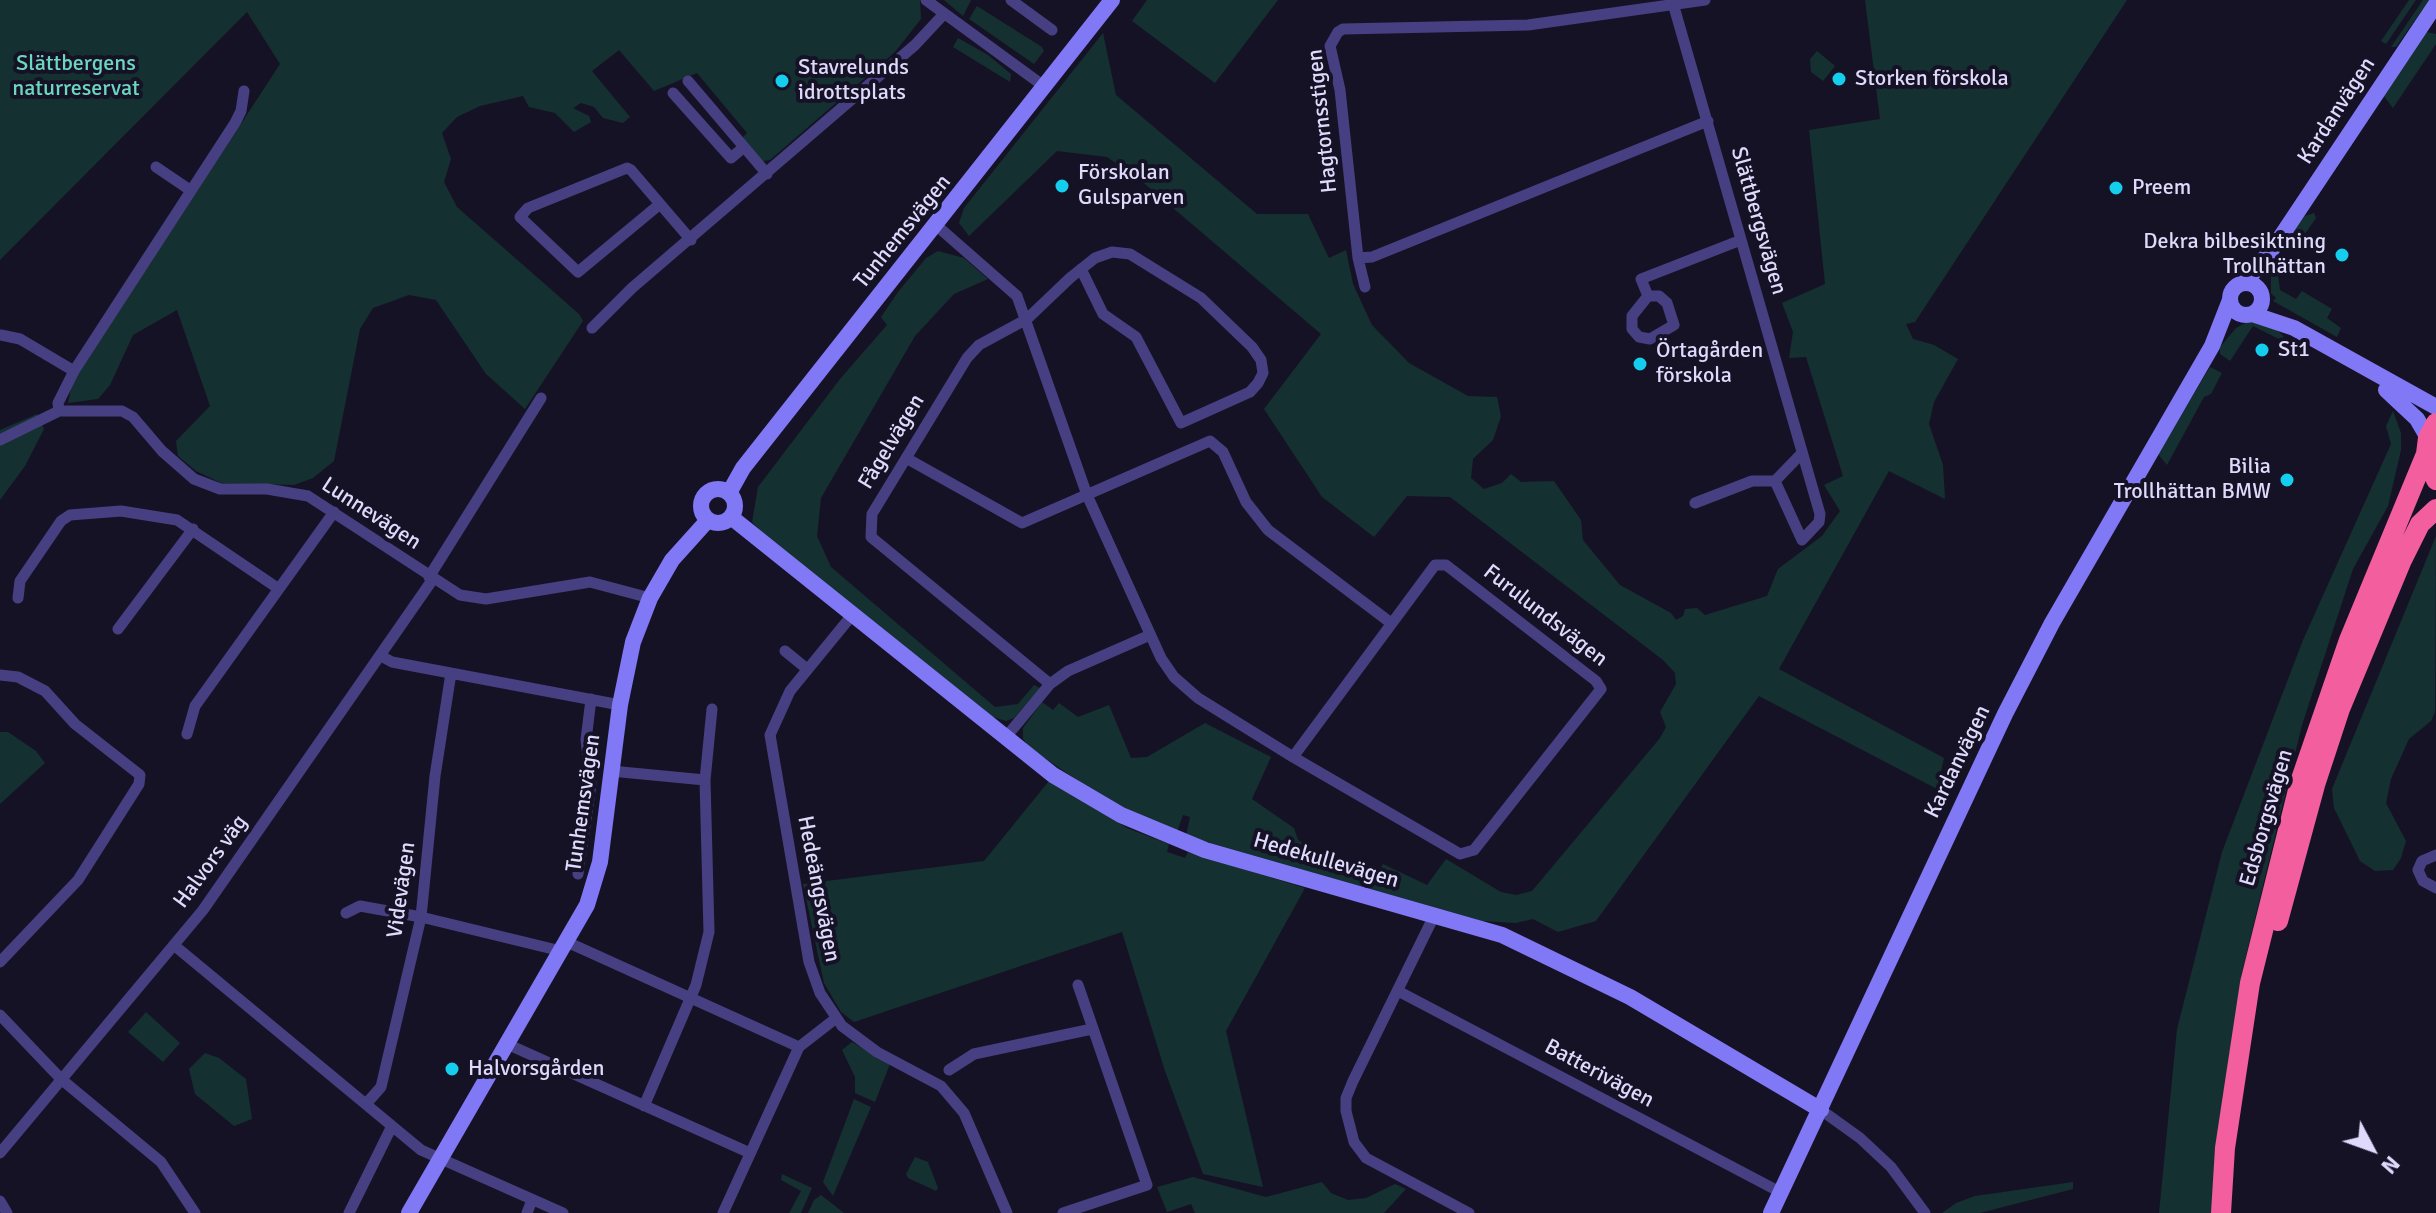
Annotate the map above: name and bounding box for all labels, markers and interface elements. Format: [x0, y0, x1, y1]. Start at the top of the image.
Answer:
street label: Hagtornsstigen [1302, 48, 1344, 194]
park label: Slättbergens naturreservat [12, 51, 140, 102]
street label: Kardanvägen [2293, 53, 2381, 169]
place label: Stavrelunds idrottsplats [798, 55, 909, 106]
place label: Storken förskola [1855, 66, 2009, 92]
marker: Storken förskola [1830, 70, 1848, 88]
marker: Stavrelunds idrottsplats [773, 72, 791, 90]
street label: Slättbergsvägen [1724, 144, 1792, 298]
place label: Förskolan Gulsparven [1078, 160, 1185, 212]
street label: Tunhemsvägen [849, 170, 957, 294]
place label: Preem [2132, 175, 2191, 201]
marker: Förskolan Gulsparven [1053, 177, 1071, 195]
marker: Preem [2107, 179, 2125, 197]
place label: Dekra bilbesiktning Trollhättan [2143, 229, 2326, 280]
marker: Dekra bilbesiktning Trollhättan [2333, 246, 2351, 264]
place label: St1 [2278, 337, 2310, 363]
place label: Örtagården förskola [1656, 338, 1763, 390]
marker: St1 [2253, 341, 2271, 359]
marker: Örtagården förskola [1631, 355, 1649, 373]
street label: Fågelvägen [853, 390, 931, 494]
place label: Bilia Trollhättan BMW [2114, 454, 2271, 506]
marker: Bilia Trollhättan BMW [2278, 471, 2296, 489]
street label: Lunnevägen [316, 472, 426, 556]
street label: Furulundsvägen [1478, 559, 1612, 673]
street label: Kardanvägen [1919, 701, 1997, 823]
street label: Tunhemsvägen [561, 732, 607, 874]
street label: Edsborgsvägen [2235, 746, 2299, 890]
street label: Halvors väg [168, 810, 254, 914]
street label: Hedeängsvägen [791, 814, 845, 964]
street label: Hedekullevägen [1250, 828, 1402, 894]
street label: Videvägen [382, 840, 422, 940]
street label: Batterivägen [1540, 1034, 1658, 1114]
place label: Halvorsgården [468, 1056, 604, 1082]
marker: Halvorsgården [443, 1060, 461, 1078]
north arrow [2332, 1109, 2412, 1189]
text: N [2375, 1150, 2406, 1180]

